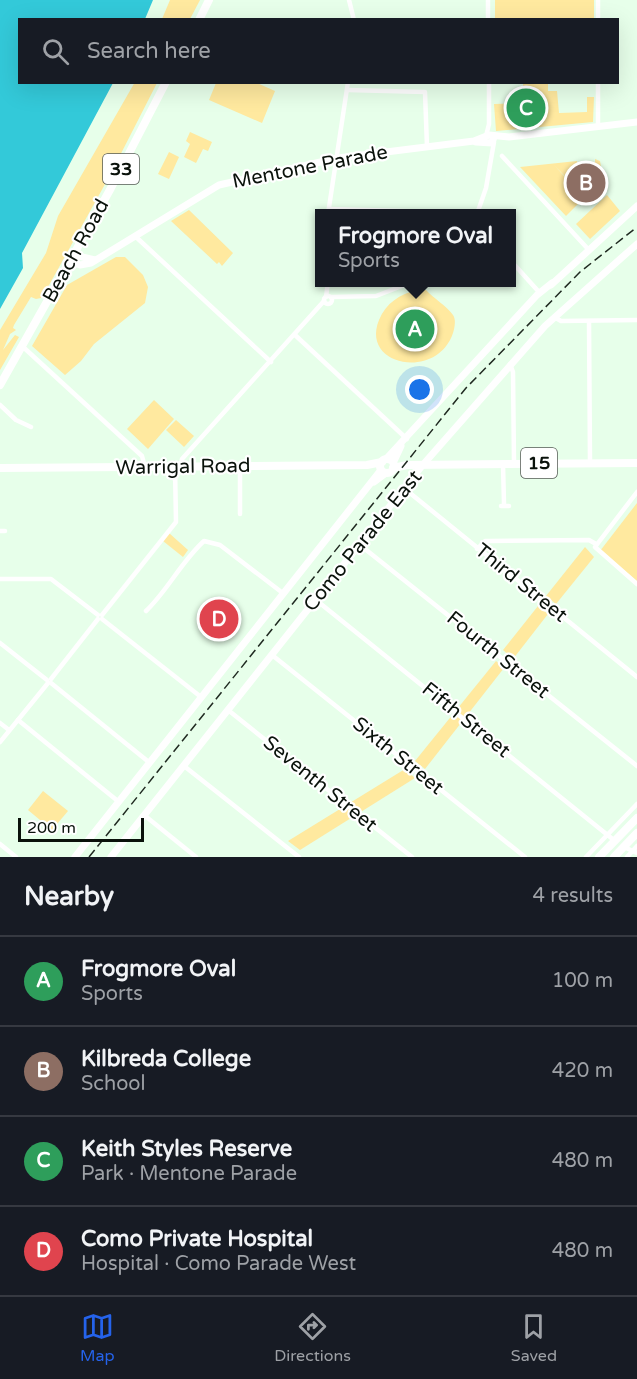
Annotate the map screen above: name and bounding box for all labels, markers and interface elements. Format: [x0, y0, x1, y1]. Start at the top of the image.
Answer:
search box [18, 18, 619, 84]
icon: search [39, 35, 72, 68]
text: Search here [87, 38, 211, 64]
pin: C [506, 86, 546, 130]
street label: Mentone Parade [230, 140, 390, 194]
road number: 33 [103, 154, 139, 184]
pin: B [566, 160, 606, 206]
street label: Beach Road [38, 195, 114, 307]
popup [315, 209, 516, 287]
text: Frogmore Oval [338, 223, 493, 249]
text: Sports [338, 249, 400, 273]
pin: A [396, 306, 434, 352]
your location [405, 375, 434, 404]
road number: 15 [521, 448, 557, 478]
street label: Warrigal Road [115, 454, 251, 480]
street label: Como Parade East [299, 465, 428, 616]
street label: Third Street [470, 539, 572, 628]
pin: D [200, 596, 238, 642]
street label: Fourth Street [442, 606, 555, 704]
street label: Fifth Street [417, 677, 515, 763]
street label: Sixth Street [348, 712, 449, 800]
street label: Seventh Street [258, 731, 382, 837]
scale bar [18, 815, 144, 842]
text: 200 m [27, 818, 76, 838]
text: Nearby [24, 881, 114, 912]
text: 4 results [533, 884, 613, 908]
text: Frogmore Oval [81, 956, 236, 982]
text: A [36, 969, 51, 993]
text: 100 m [552, 969, 613, 993]
text: Sports [81, 982, 143, 1006]
text: Kilbreda College [81, 1046, 251, 1072]
text: B [37, 1059, 50, 1083]
text: 420 m [552, 1059, 613, 1083]
text: School [81, 1072, 145, 1096]
text: Keith Styles Reserve [81, 1136, 292, 1162]
text: C [37, 1149, 50, 1173]
text: 480 m [552, 1149, 613, 1173]
text: Park · Mentone Parade [81, 1162, 297, 1186]
text: Como Private Hospital [81, 1226, 313, 1252]
text: D [36, 1239, 51, 1263]
text: 480 m [552, 1239, 613, 1263]
text: Hospital · Como Parade West [81, 1252, 356, 1276]
tab: Map [80, 1310, 114, 1366]
tab: Directions [274, 1310, 351, 1366]
tab: Saved [511, 1310, 557, 1366]

